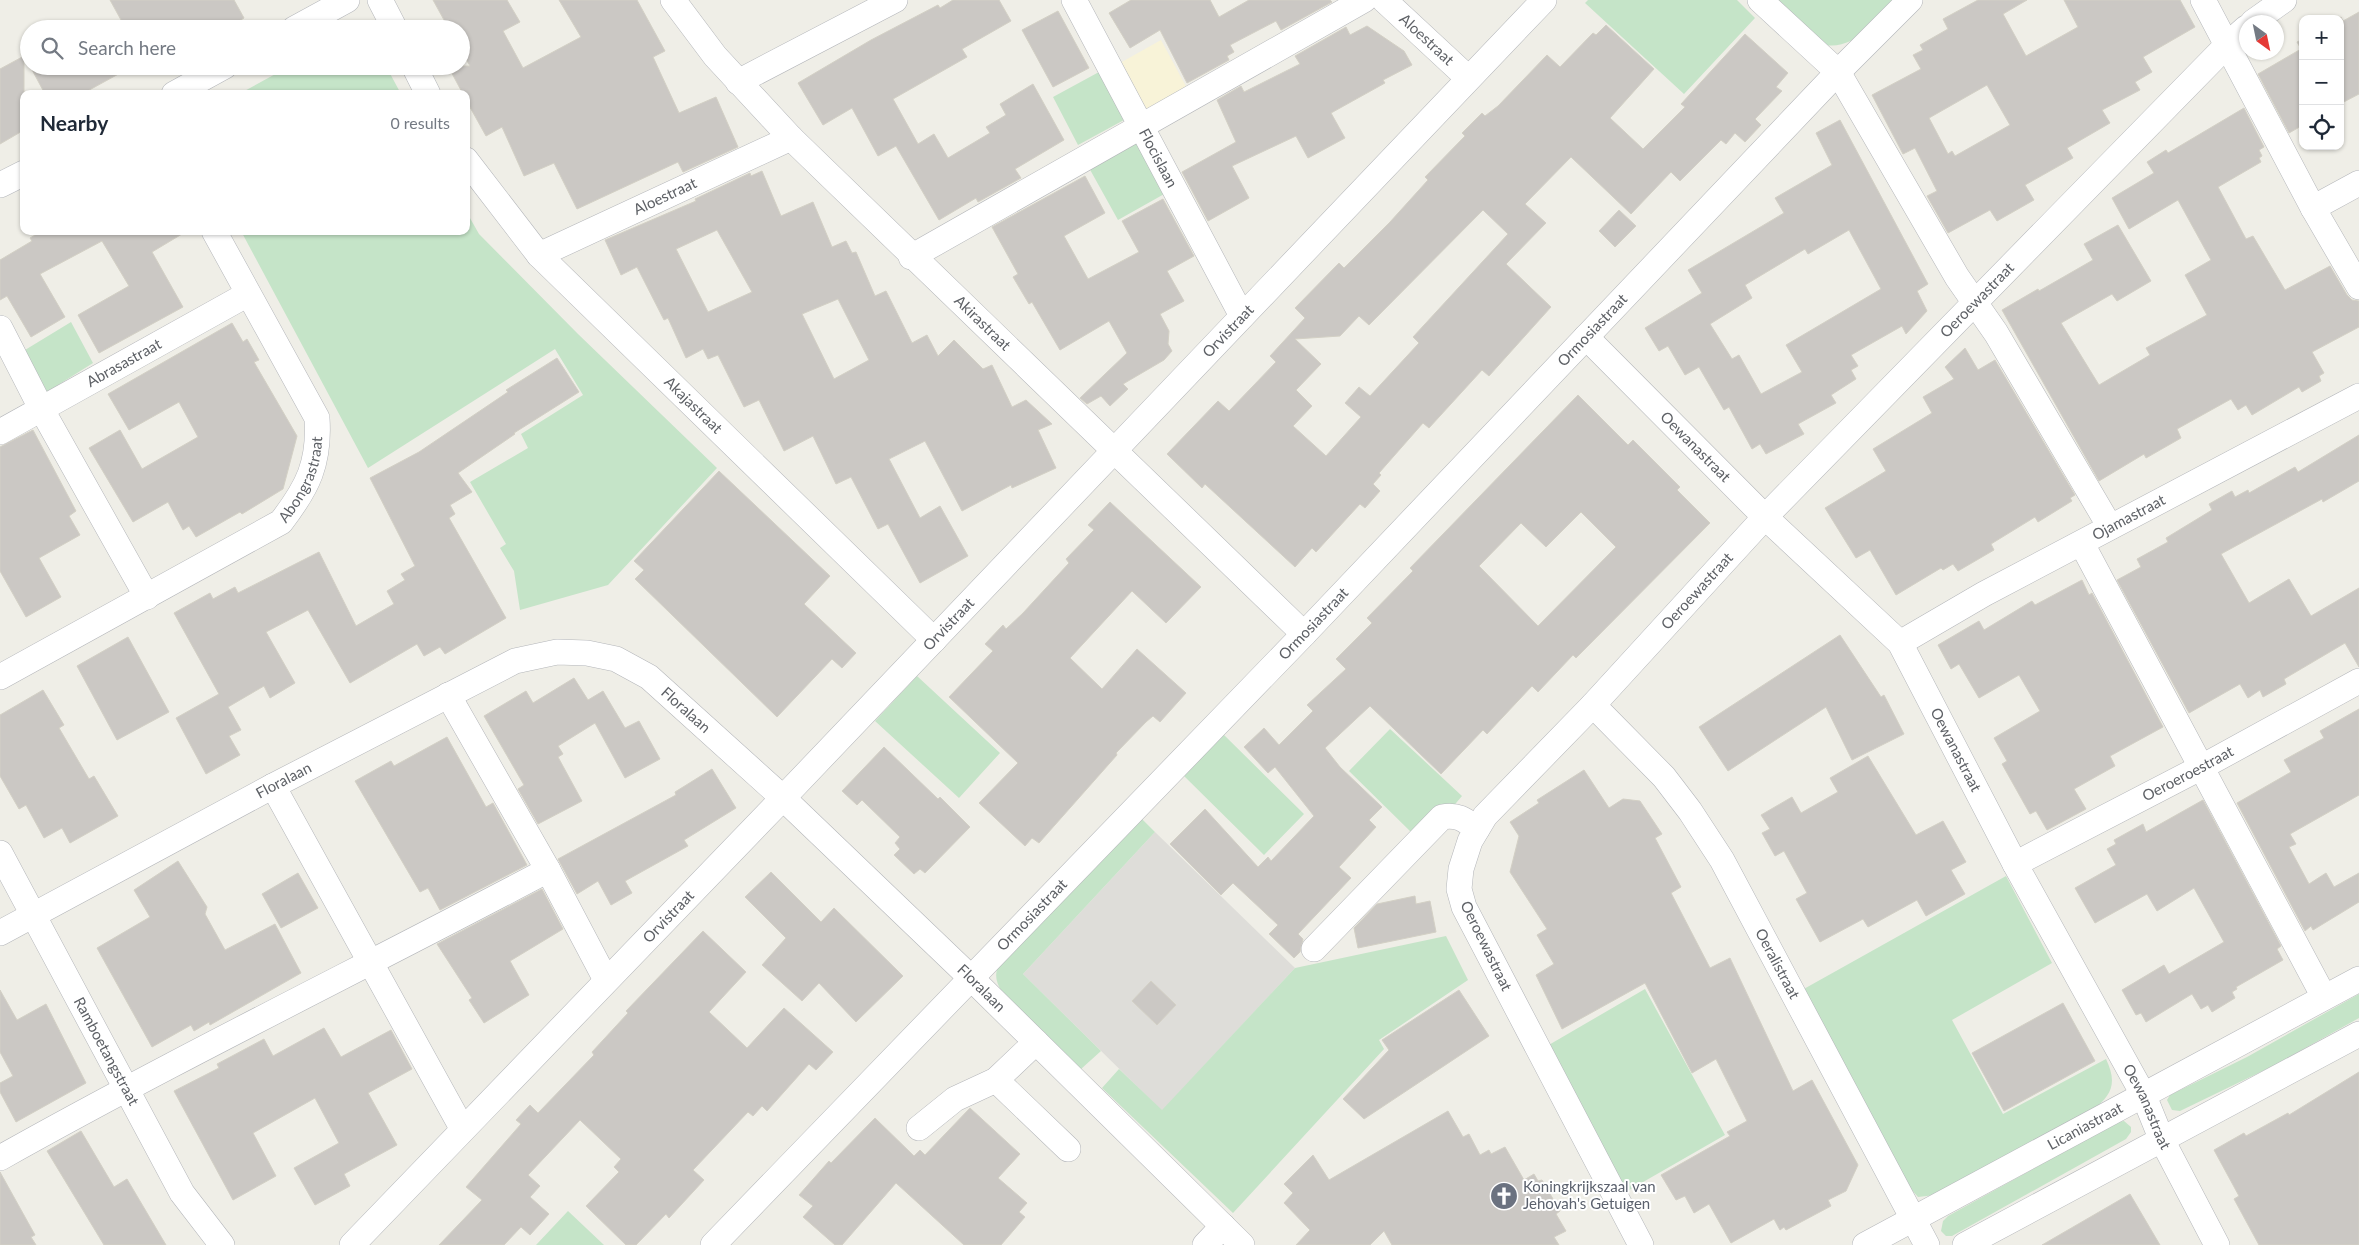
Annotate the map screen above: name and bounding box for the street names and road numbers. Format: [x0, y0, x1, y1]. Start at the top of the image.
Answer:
street label: Aloestraat [1396, 9, 1459, 69]
street label: Flocislaan [1136, 125, 1182, 190]
street label: Aloestraat [630, 173, 700, 218]
street label: Oeroewastraat [1936, 258, 2018, 341]
street label: Ormosiastraat [1553, 289, 1631, 370]
street label: Akirastraat [951, 291, 1016, 354]
street label: Orvistraat [1198, 300, 1257, 361]
street label: Abrasastraat [83, 334, 165, 390]
street label: Akajastraat [661, 372, 727, 437]
street label: Oewanastraat [1657, 407, 1735, 486]
street label: Abongrastraat [274, 435, 325, 526]
street label: Ojamastraat [2089, 490, 2169, 543]
street label: Oeroewastraat [1657, 548, 1737, 633]
street label: Ormosiastraat [1274, 583, 1352, 663]
street label: Orvistraat [919, 593, 978, 654]
street label: Floralaan [658, 683, 715, 736]
street label: Oewanastraat [1927, 704, 1986, 795]
street label: Oeroeroestraat [2139, 741, 2237, 804]
street label: Floralaan [252, 758, 314, 802]
street label: Ormosiastraat [993, 874, 1071, 954]
street label: Orvistraat [638, 886, 698, 946]
street label: Oeroewastraat [1457, 898, 1517, 994]
street label: Oeralistraat [1752, 925, 1805, 1002]
street label: Floralaan [954, 960, 1010, 1015]
street label: Ramboetangstraat [71, 994, 144, 1109]
street label: Oewanastraat [2120, 1060, 2176, 1153]
street label: Licaniastraat [2044, 1098, 2126, 1153]

